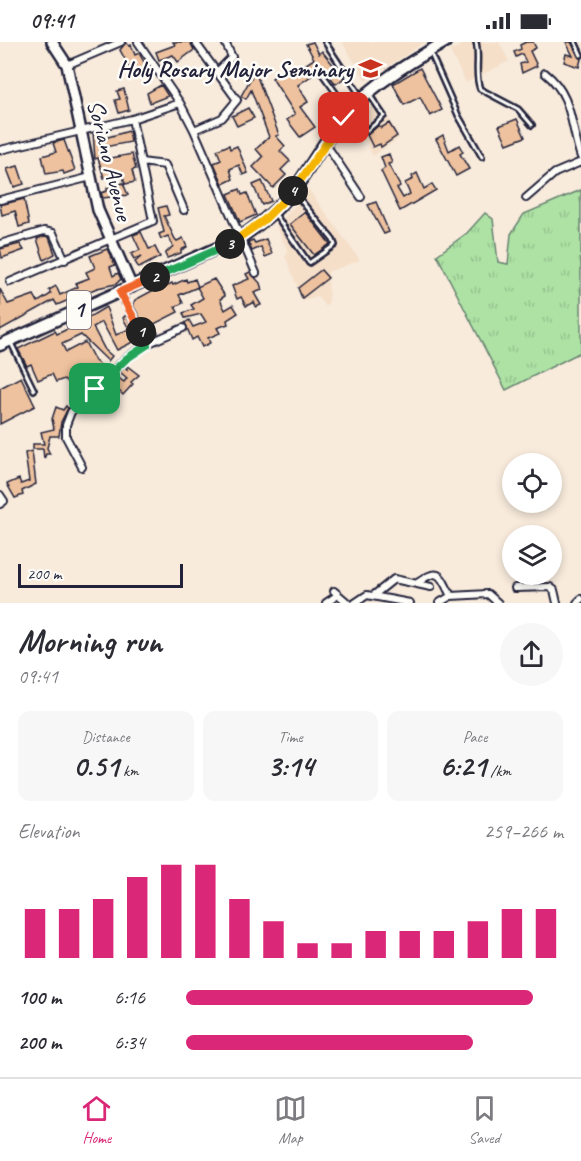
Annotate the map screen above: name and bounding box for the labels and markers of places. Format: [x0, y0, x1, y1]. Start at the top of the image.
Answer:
place label: Holy Rosary Major Seminary [117, 54, 355, 84]
school or university icon: Holy Rosary Major Seminary [358, 56, 384, 82]
pin [318, 92, 369, 143]
pin: 4 [278, 176, 308, 206]
pin: 3 [215, 229, 245, 259]
pin: 2 [140, 262, 170, 292]
pin: 1 [126, 317, 156, 347]
pin [69, 363, 120, 414]

